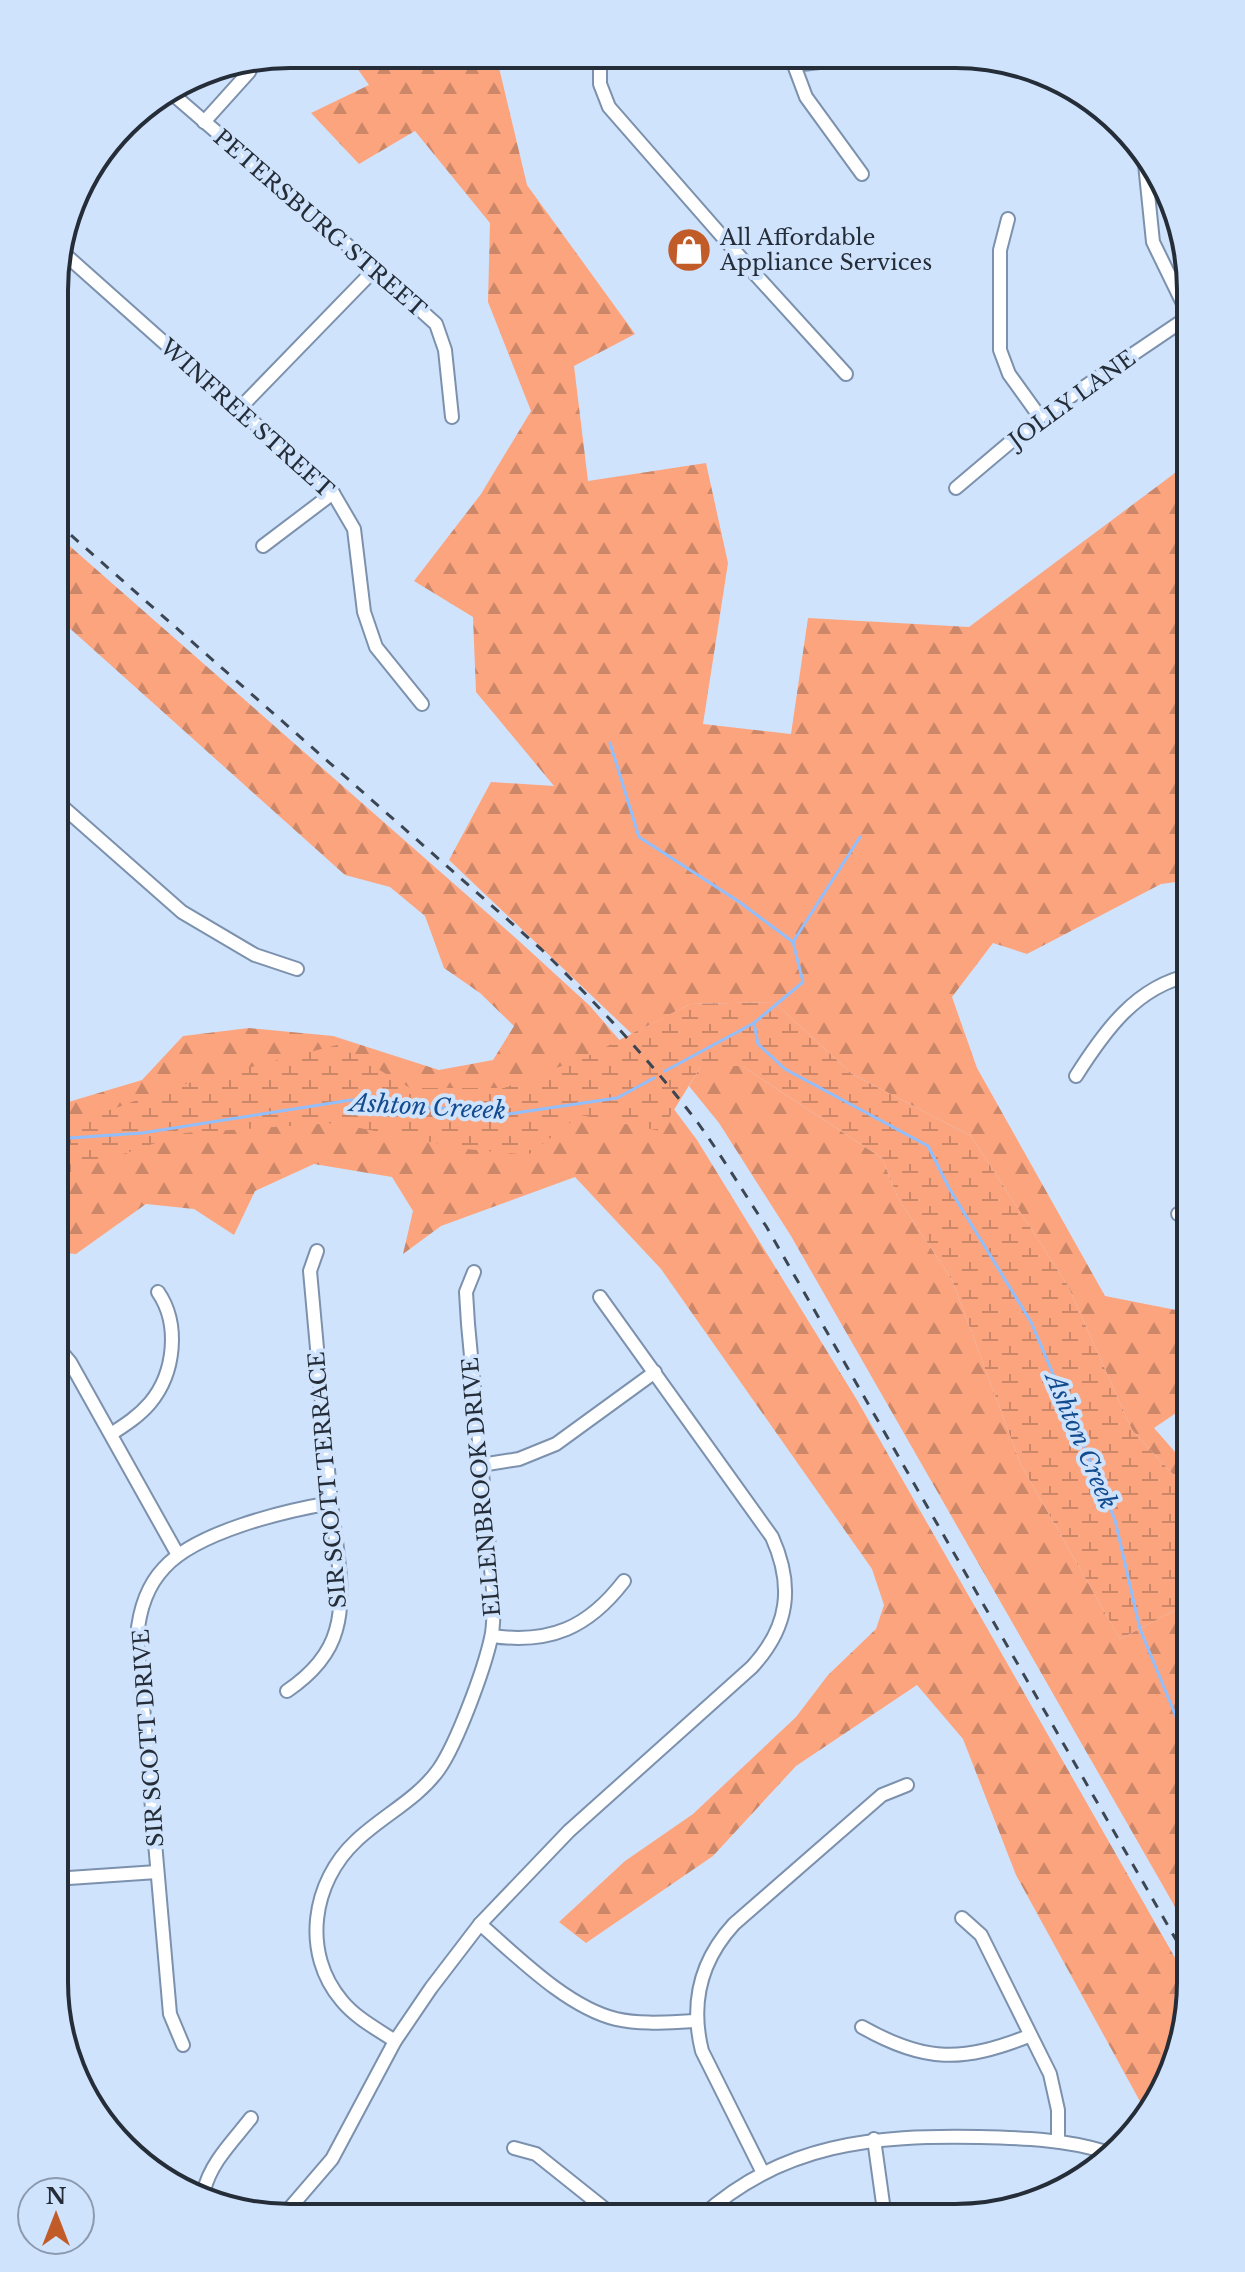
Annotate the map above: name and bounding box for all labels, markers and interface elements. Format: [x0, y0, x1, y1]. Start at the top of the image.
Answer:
street label: PETERSBURG STREET [208, 124, 432, 323]
place label: All Affordable Appliance Services [719, 224, 932, 276]
shop icon: All Affordable Appliance Services [665, 226, 713, 274]
street label: WINFREE STREET [154, 333, 339, 504]
street label: JOLLY LANE [1001, 345, 1141, 456]
water label: Ashton Creeek [346, 1088, 507, 1125]
street label: SIR SCOTT TERRACE [303, 1351, 352, 1609]
street label: ELLENBROOK DRIVE [457, 1356, 506, 1618]
water label: Ashton Creek [1039, 1366, 1123, 1513]
street label: SIR SCOTT DRIVE [127, 1628, 170, 1848]
north arrow [16, 2176, 96, 2256]
text: N [46, 2183, 67, 2210]

